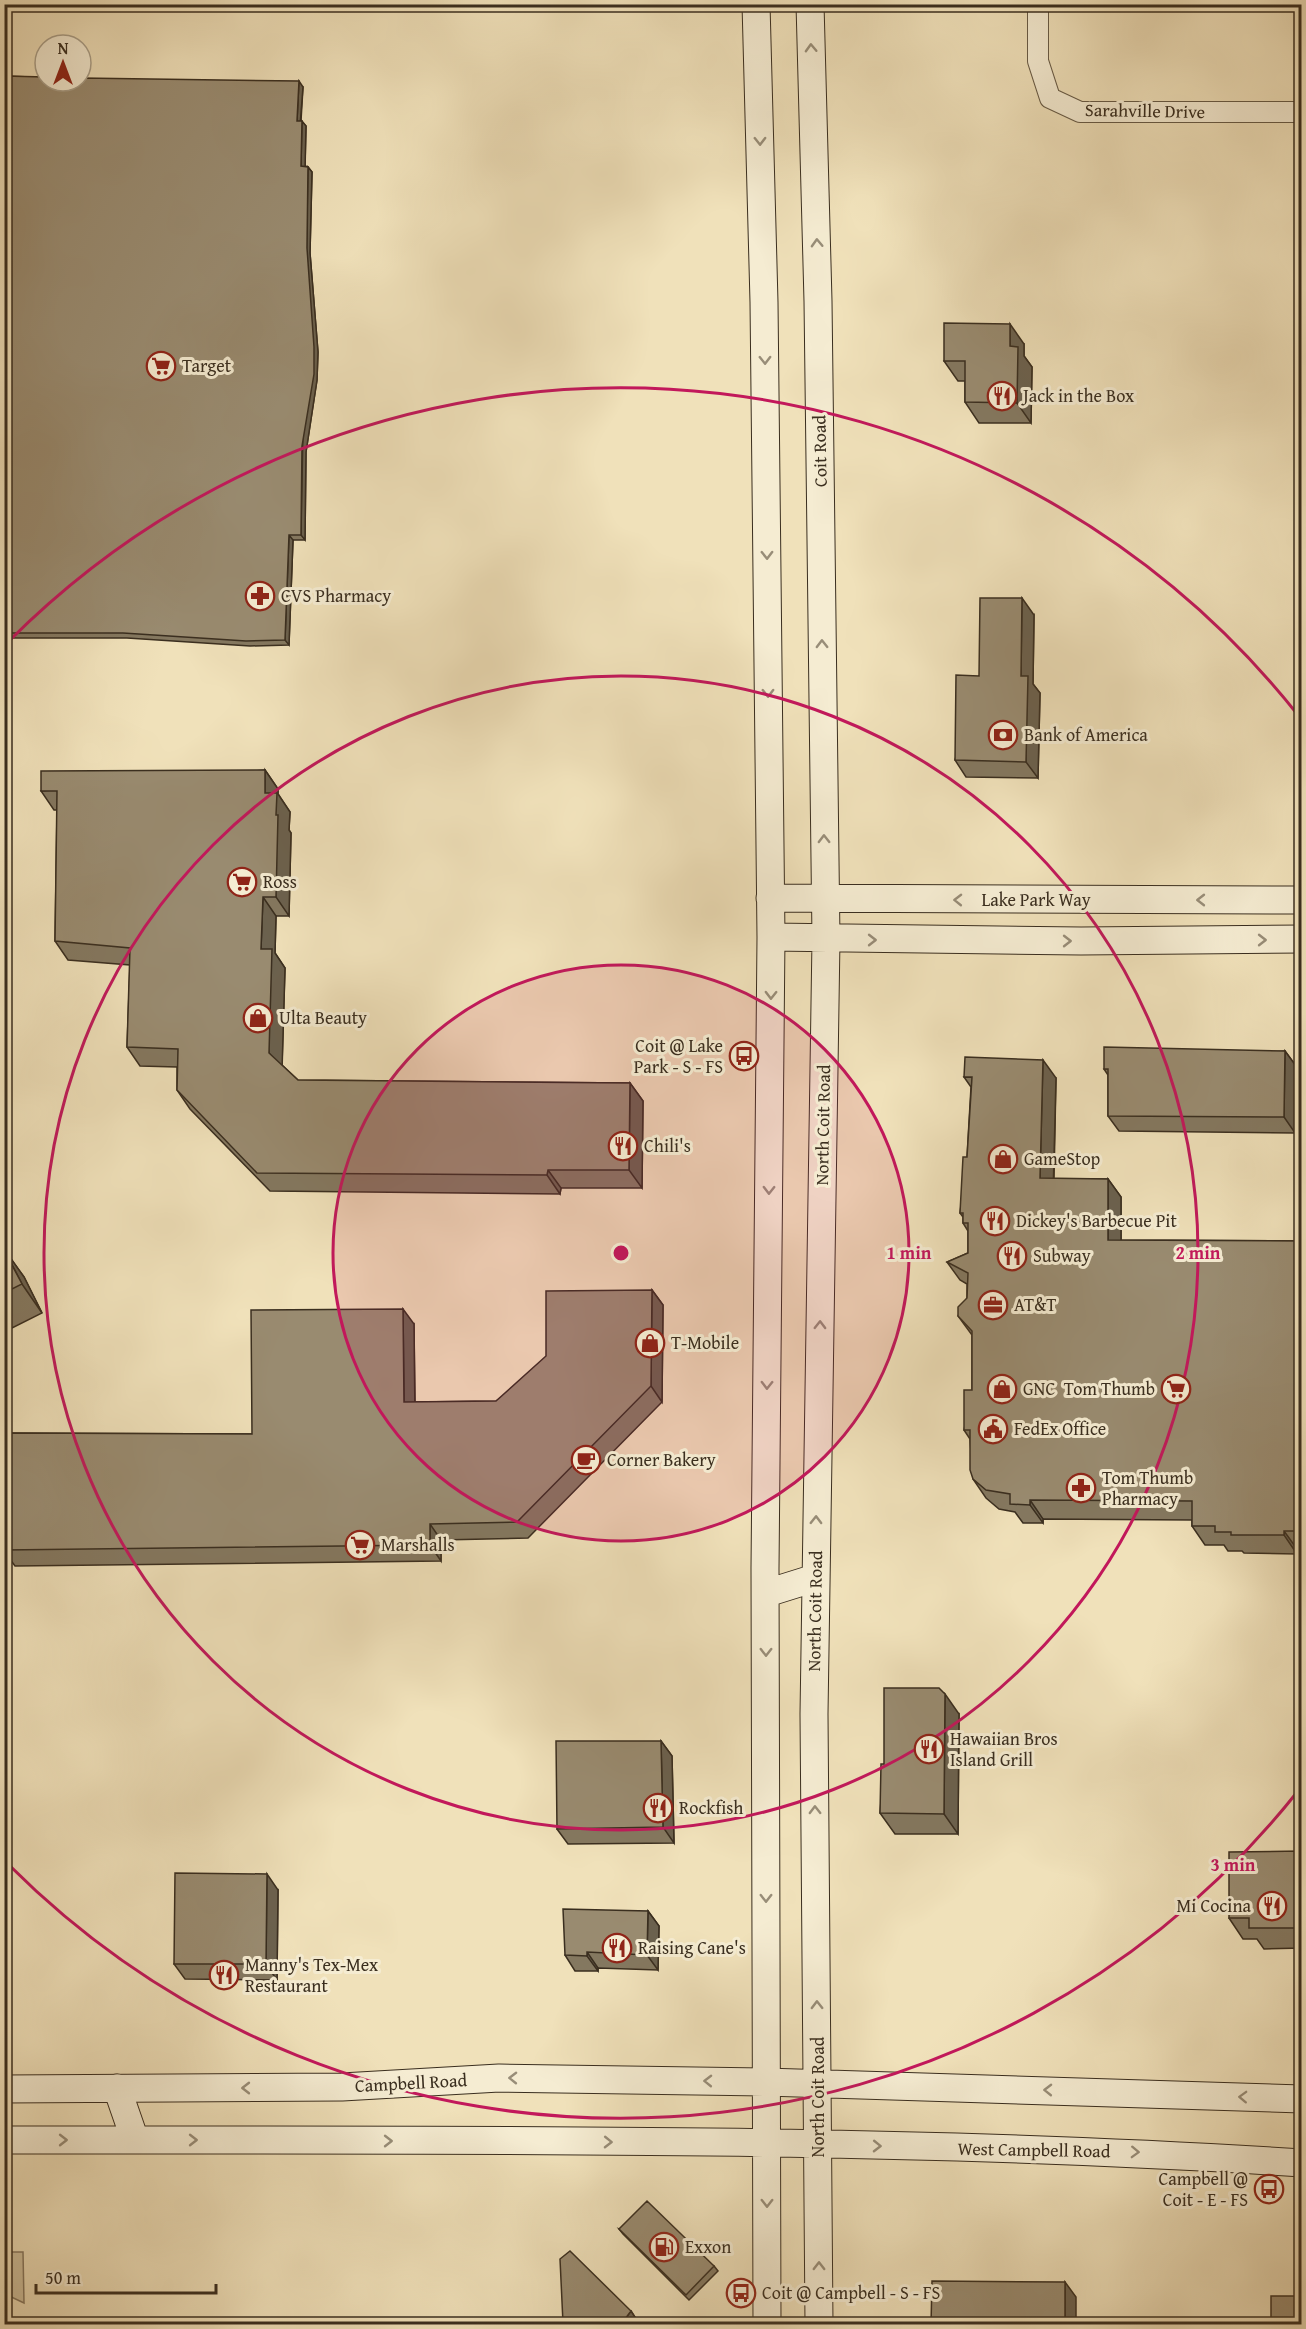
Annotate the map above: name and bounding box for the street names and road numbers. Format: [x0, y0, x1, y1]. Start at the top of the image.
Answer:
street label: Sarahville Drive [1085, 96, 1205, 125]
street label: Coit Road [805, 414, 834, 487]
street label: Lake Park Way [981, 886, 1091, 913]
street label: North Coit Road [808, 1064, 837, 1186]
street label: North Coit Road [800, 1550, 829, 1672]
street label: North Coit Road [804, 2036, 831, 2157]
street label: Campbell Road [354, 2066, 468, 2099]
street label: West Campbell Road [957, 2135, 1111, 2164]

